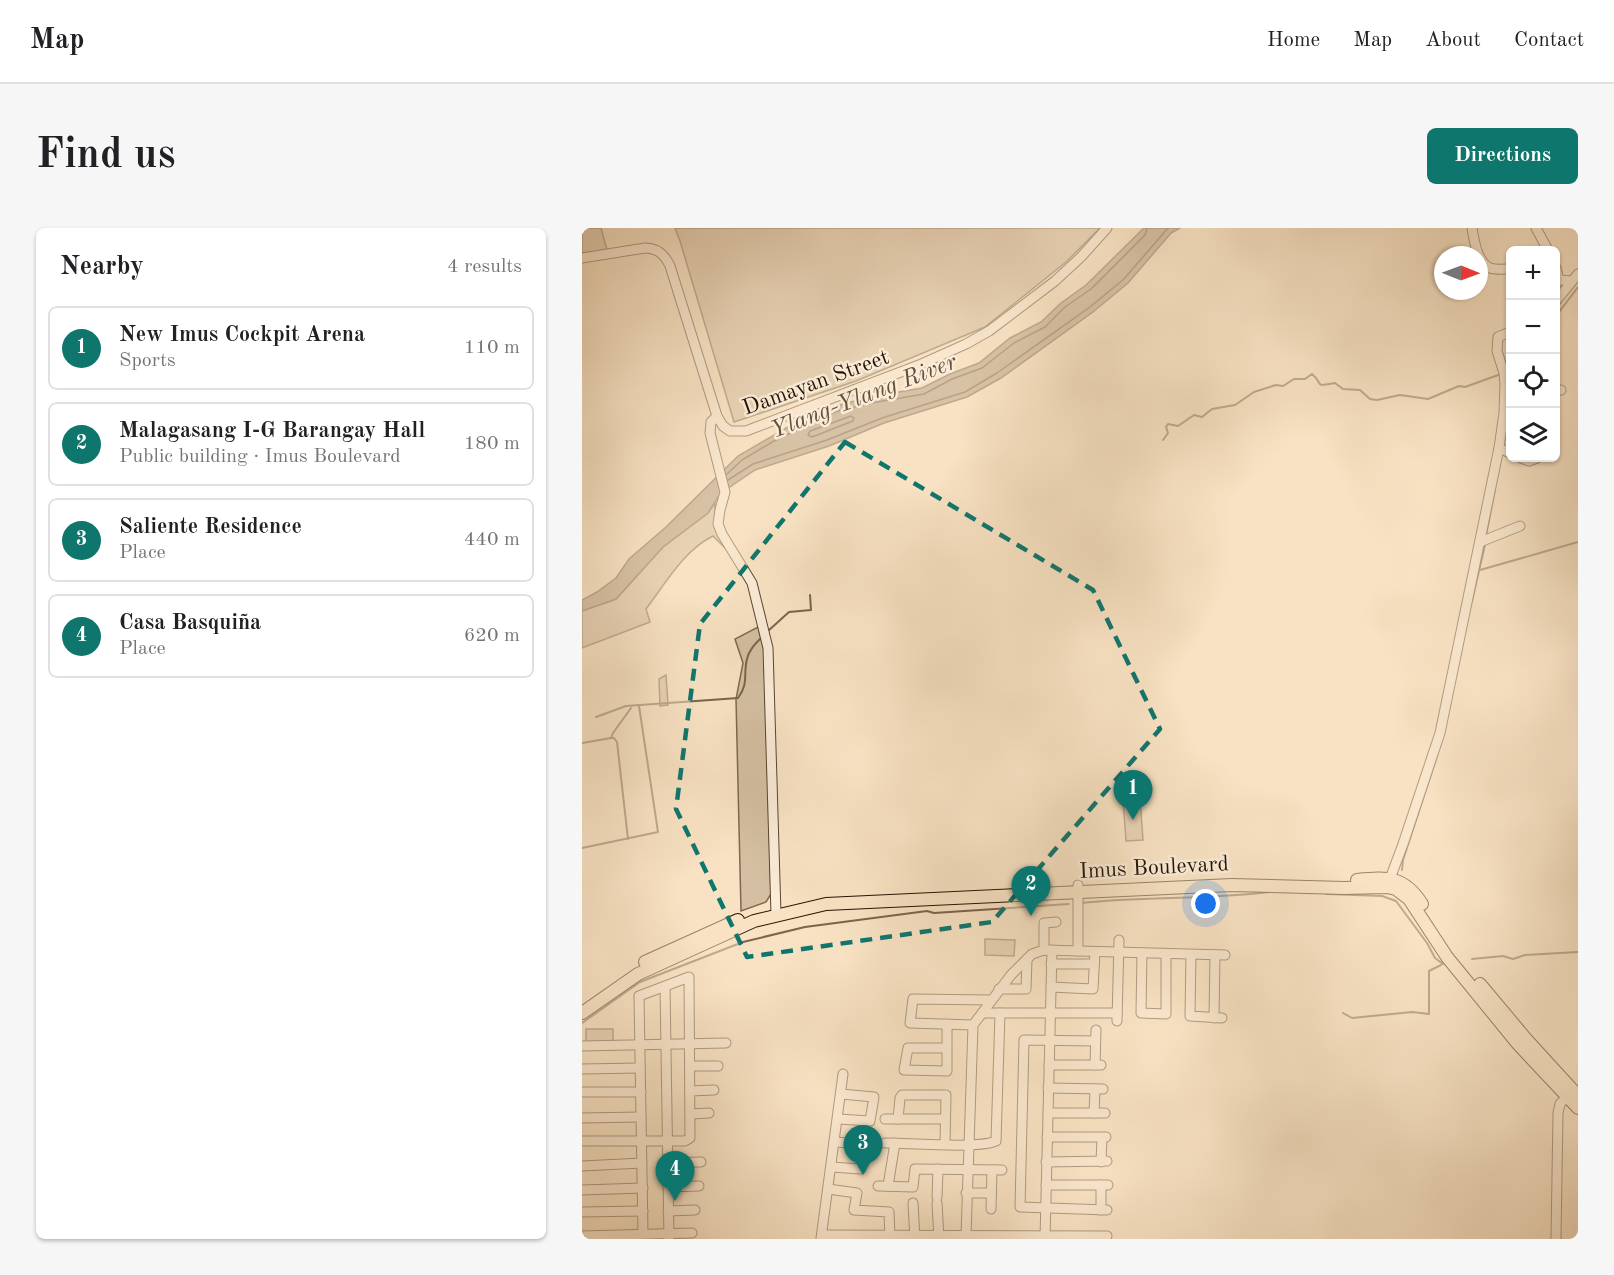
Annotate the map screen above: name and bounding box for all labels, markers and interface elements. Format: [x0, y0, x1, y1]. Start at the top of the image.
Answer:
text: Map [30, 27, 84, 55]
text: Home [1267, 30, 1320, 51]
text: Map [1353, 30, 1392, 51]
text: About [1425, 30, 1481, 51]
text: Contact [1514, 30, 1584, 51]
button: Directions [1427, 128, 1578, 184]
text: Find us [36, 135, 175, 177]
north arrow [1434, 246, 1488, 300]
map controls [1506, 246, 1560, 462]
button: + [1506, 246, 1560, 300]
text: Nearby [60, 254, 144, 280]
text: 4 results [447, 257, 522, 277]
button: − [1506, 300, 1560, 354]
text: New Imus Cockpit Arena [119, 324, 365, 346]
text: 1 [76, 338, 87, 358]
text: 110 m [464, 338, 520, 358]
street label: Damayan Street [740, 346, 892, 420]
water label: Ylang-Ylang River [768, 350, 961, 444]
text: Sports [119, 351, 176, 371]
button: locate [1506, 354, 1560, 408]
button: layers [1506, 408, 1560, 462]
text: Malagasang I-G Barangay Hall [119, 420, 425, 442]
text: 2 [76, 434, 87, 454]
text: 180 m [464, 434, 520, 454]
text: Public building · Imus Boulevard [119, 447, 401, 467]
text: Saliente Residence [119, 516, 302, 538]
text: 3 [76, 530, 87, 550]
text: 440 m [464, 530, 520, 550]
text: Place [119, 543, 166, 563]
text: Casa Basquiña [119, 612, 261, 634]
text: 4 [76, 626, 87, 646]
text: 620 m [464, 626, 520, 646]
text: Place [119, 639, 166, 659]
pin: 1 [1114, 770, 1152, 820]
street label: Imus Boulevard [1079, 853, 1229, 883]
pin: 2 [1012, 866, 1050, 916]
your location [1191, 889, 1220, 918]
pin: 3 [844, 1126, 882, 1175]
pin: 4 [656, 1152, 694, 1201]

